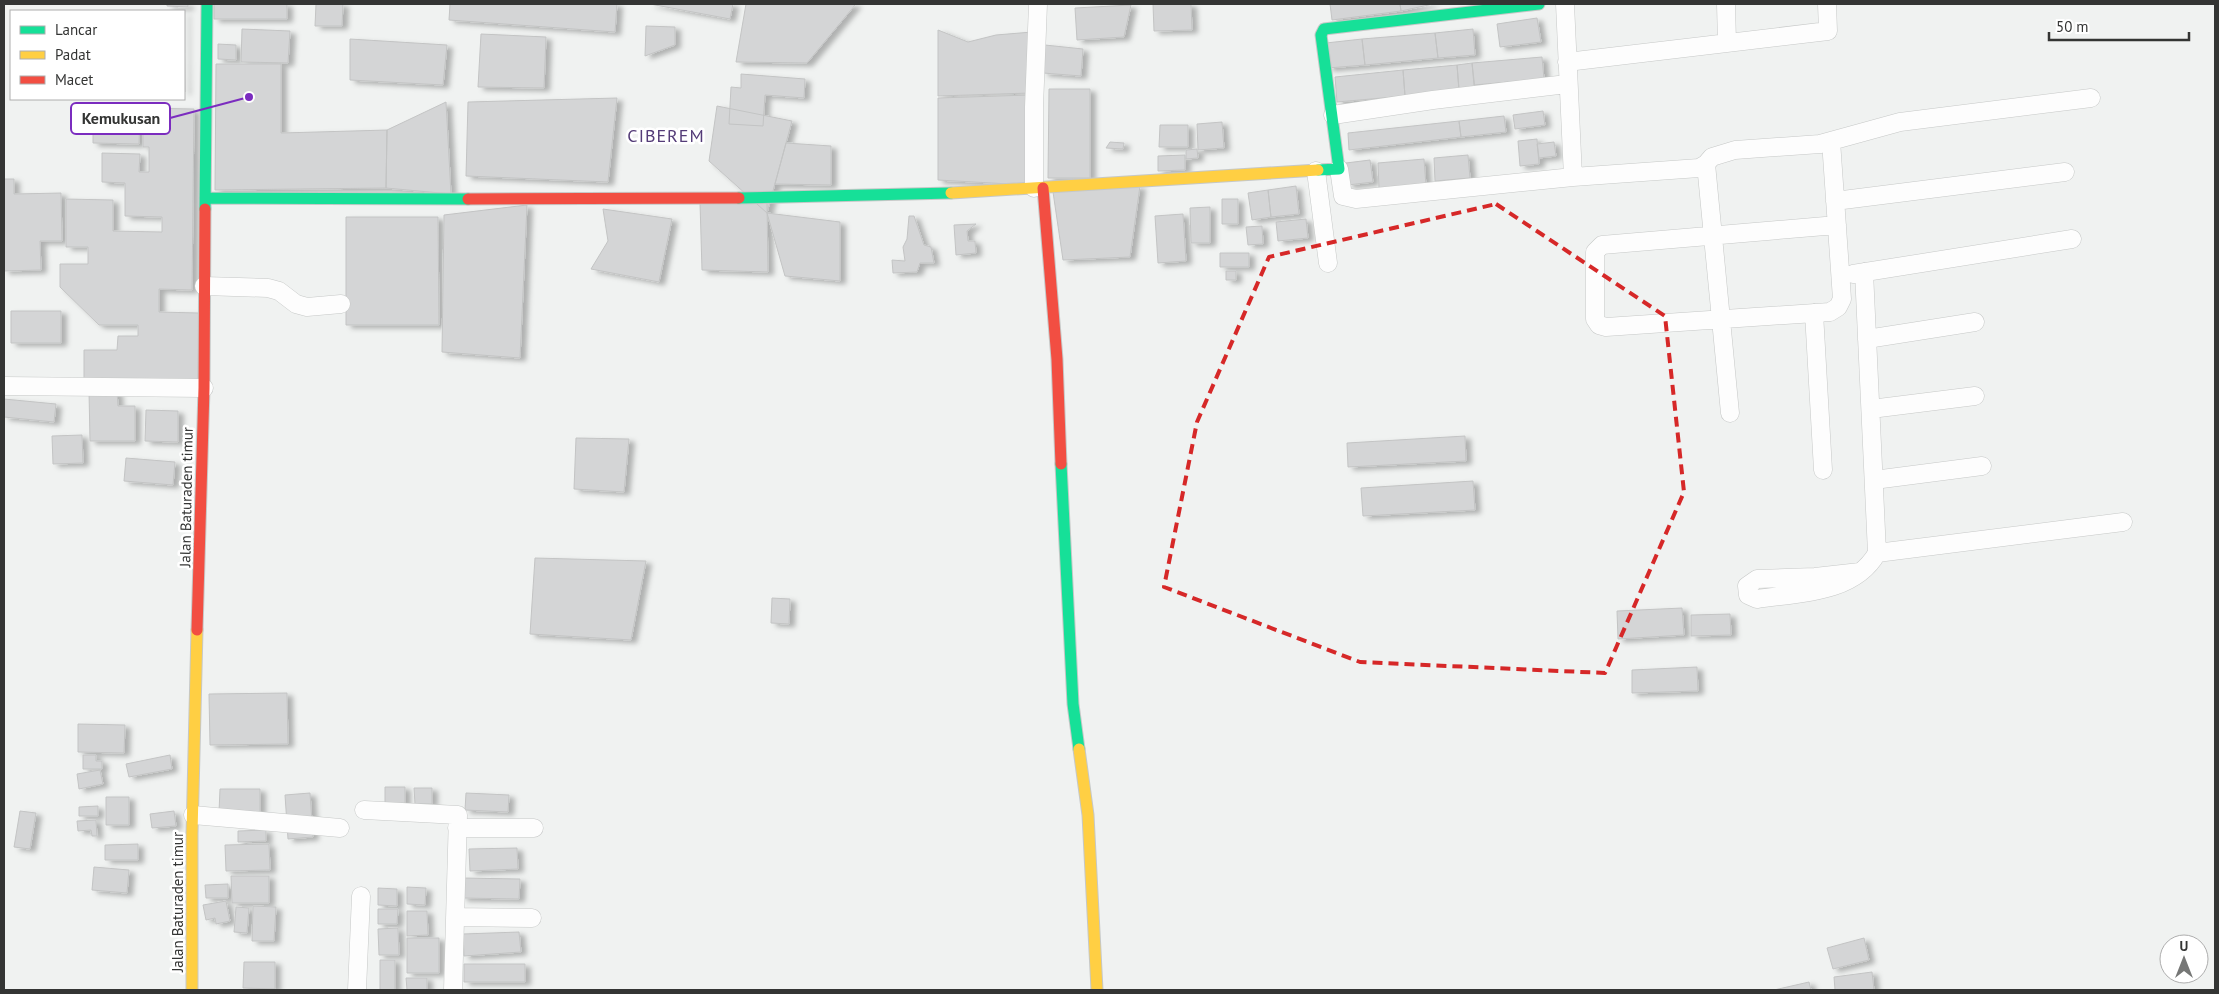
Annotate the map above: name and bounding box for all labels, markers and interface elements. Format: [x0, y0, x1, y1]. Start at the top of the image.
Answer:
legend [10, 10, 185, 100]
scale bar [2049, 10, 2189, 42]
text: 50 m [2056, 17, 2089, 36]
text: Lancar [55, 20, 97, 39]
text: Padat [55, 45, 91, 64]
text: Macet [55, 70, 93, 89]
callout: Kemukusan [71, 103, 170, 134]
text: Kemukusan [82, 108, 160, 128]
district label: CIBEREM [627, 124, 705, 147]
street label: Jalan Baturaden timur [175, 427, 197, 568]
street label: Jalan Baturaden timur [168, 832, 187, 973]
north arrow [2159, 934, 2209, 984]
text: U [2180, 937, 2188, 955]

